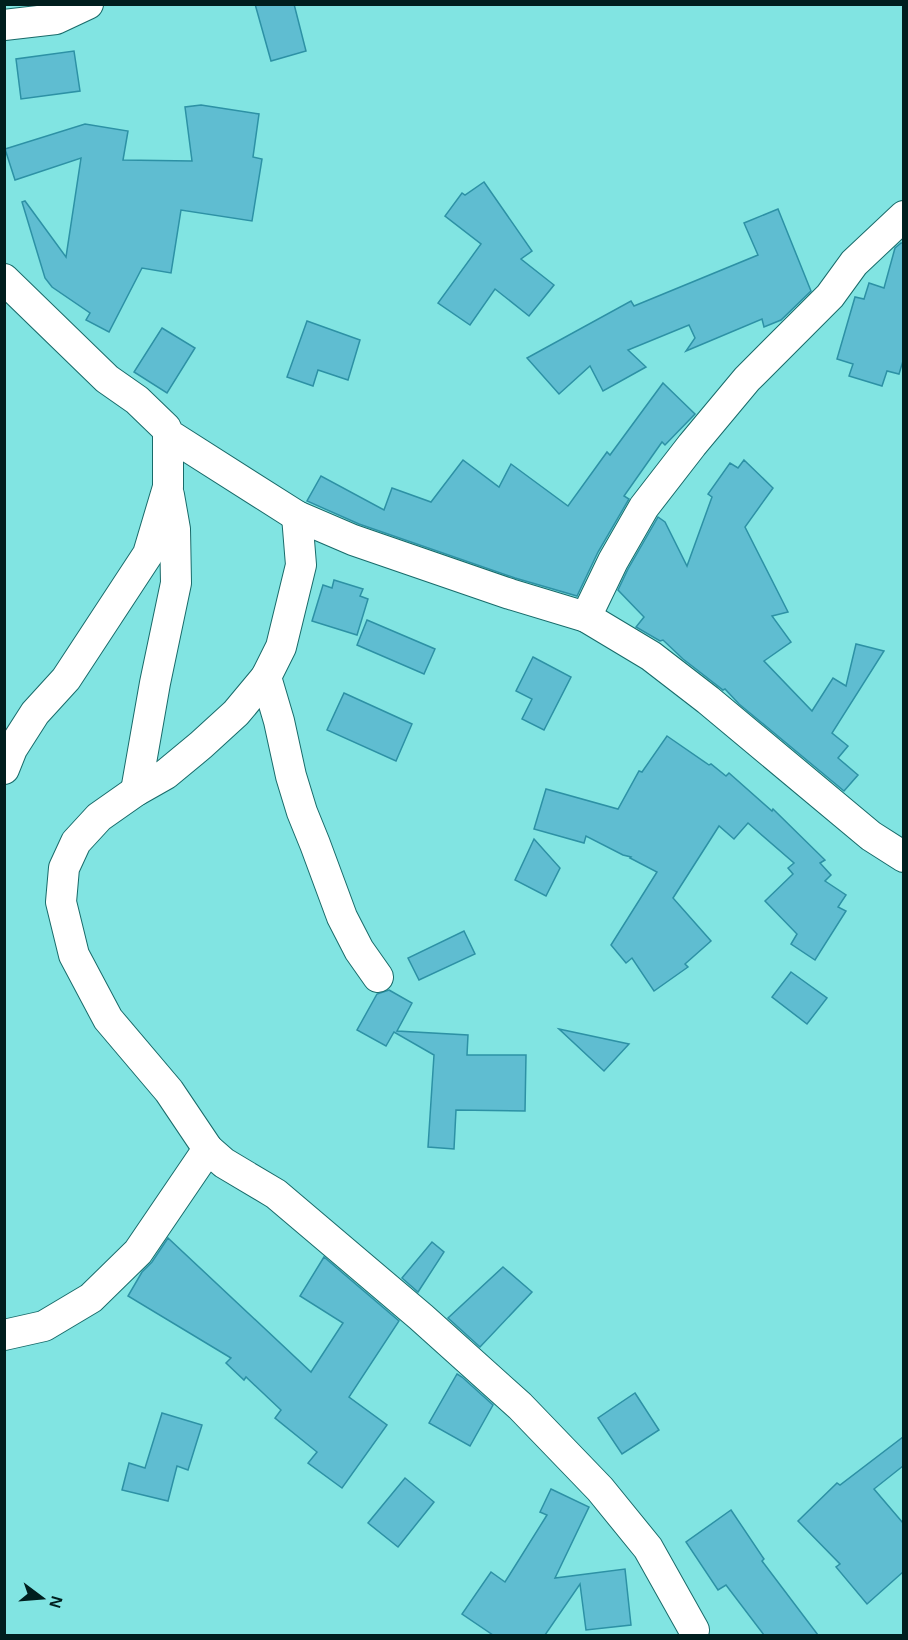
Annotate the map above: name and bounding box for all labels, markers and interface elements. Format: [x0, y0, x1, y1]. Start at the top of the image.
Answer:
north arrow [12, 1568, 72, 1628]
text: N [46, 1594, 66, 1610]

